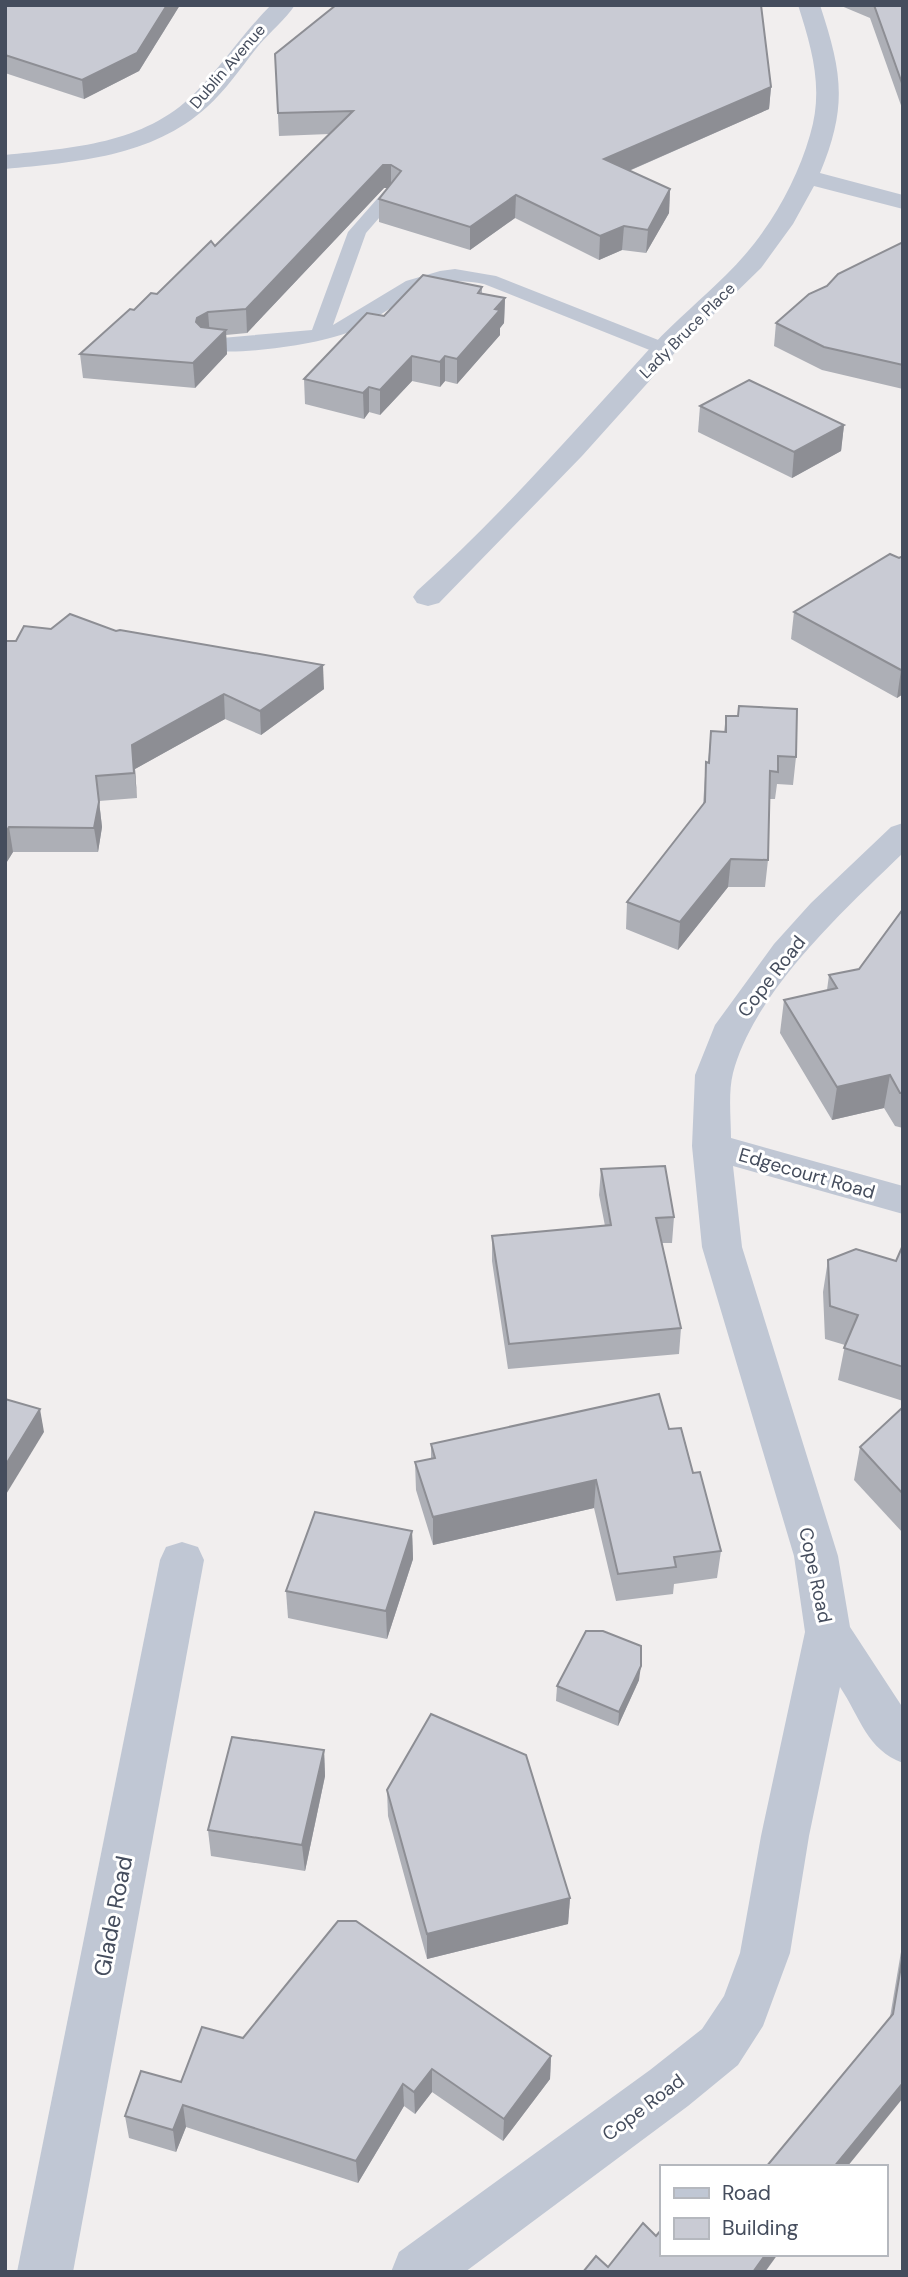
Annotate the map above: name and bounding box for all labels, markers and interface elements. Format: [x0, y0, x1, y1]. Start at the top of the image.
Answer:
street label: Dublin Avenue [185, 20, 270, 113]
street label: Lady Bruce Place [635, 278, 740, 383]
street label: Cope Road [732, 930, 811, 1022]
street label: Edgecourt Road [736, 1142, 878, 1205]
street label: Cope Road [793, 1525, 838, 1625]
street label: Glade Road [87, 1853, 139, 1979]
street label: Cope Road [597, 2068, 690, 2147]
legend [660, 2165, 887, 2256]
text: Road [722, 2179, 771, 2207]
text: Building [722, 2214, 799, 2242]

